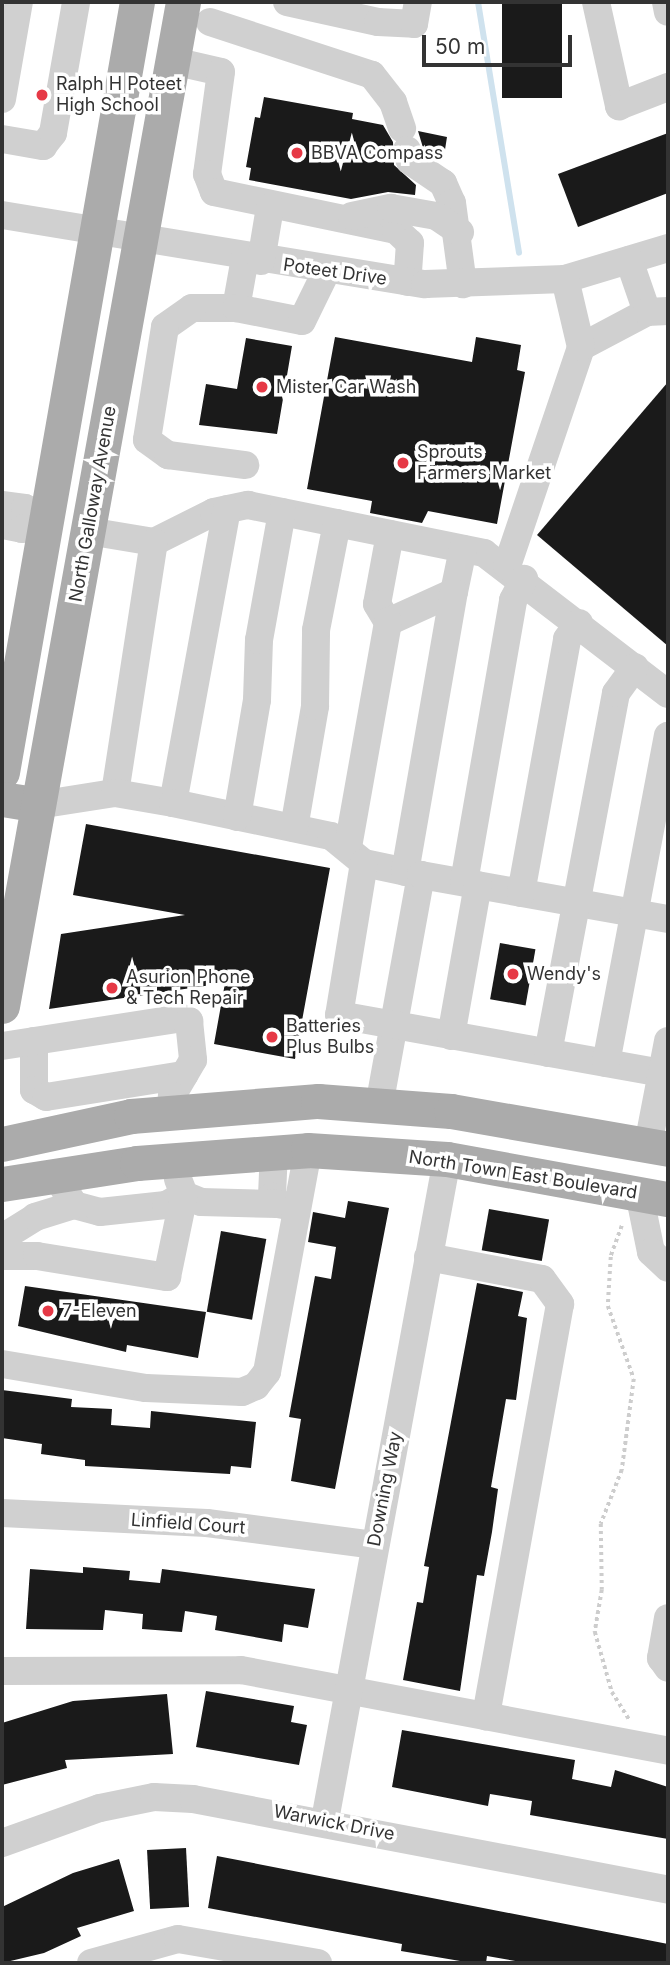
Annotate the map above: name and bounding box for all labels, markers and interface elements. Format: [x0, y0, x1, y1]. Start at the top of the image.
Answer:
scale bar [425, 21, 576, 65]
text: 50 m [435, 34, 485, 59]
place label: Ralph H Poteet High School [56, 74, 182, 116]
marker: Ralph H Poteet High School [34, 87, 50, 103]
place label: BBVA Compass [311, 142, 443, 164]
marker: BBVA Compass [289, 145, 305, 161]
street label: Poteet Drive [282, 254, 388, 290]
place label: Mister Car Wash [276, 376, 416, 398]
marker: Mister Car Wash [254, 379, 270, 395]
street label: North Galloway Avenue [65, 404, 121, 604]
place label: Sprouts Farmers Market [417, 442, 551, 484]
marker: Sprouts Farmers Market [395, 455, 411, 471]
place label: Wendy's [527, 963, 601, 985]
marker: Wendy's [505, 966, 521, 982]
place label: Asurion Phone & Tech Repair [126, 967, 251, 1010]
marker: Asurion Phone & Tech Repair [104, 980, 120, 996]
place label: Batteries Plus Bulbs [286, 1016, 374, 1058]
marker: Batteries Plus Bulbs [264, 1029, 280, 1045]
street label: North Town East Boulevard [407, 1146, 639, 1204]
place label: 7-Eleven [62, 1300, 137, 1322]
marker: 7-Eleven [40, 1303, 56, 1319]
street label: Downing Way [363, 1430, 407, 1548]
street label: Linfield Court [130, 1509, 246, 1539]
street label: Warwick Drive [272, 1801, 396, 1845]

